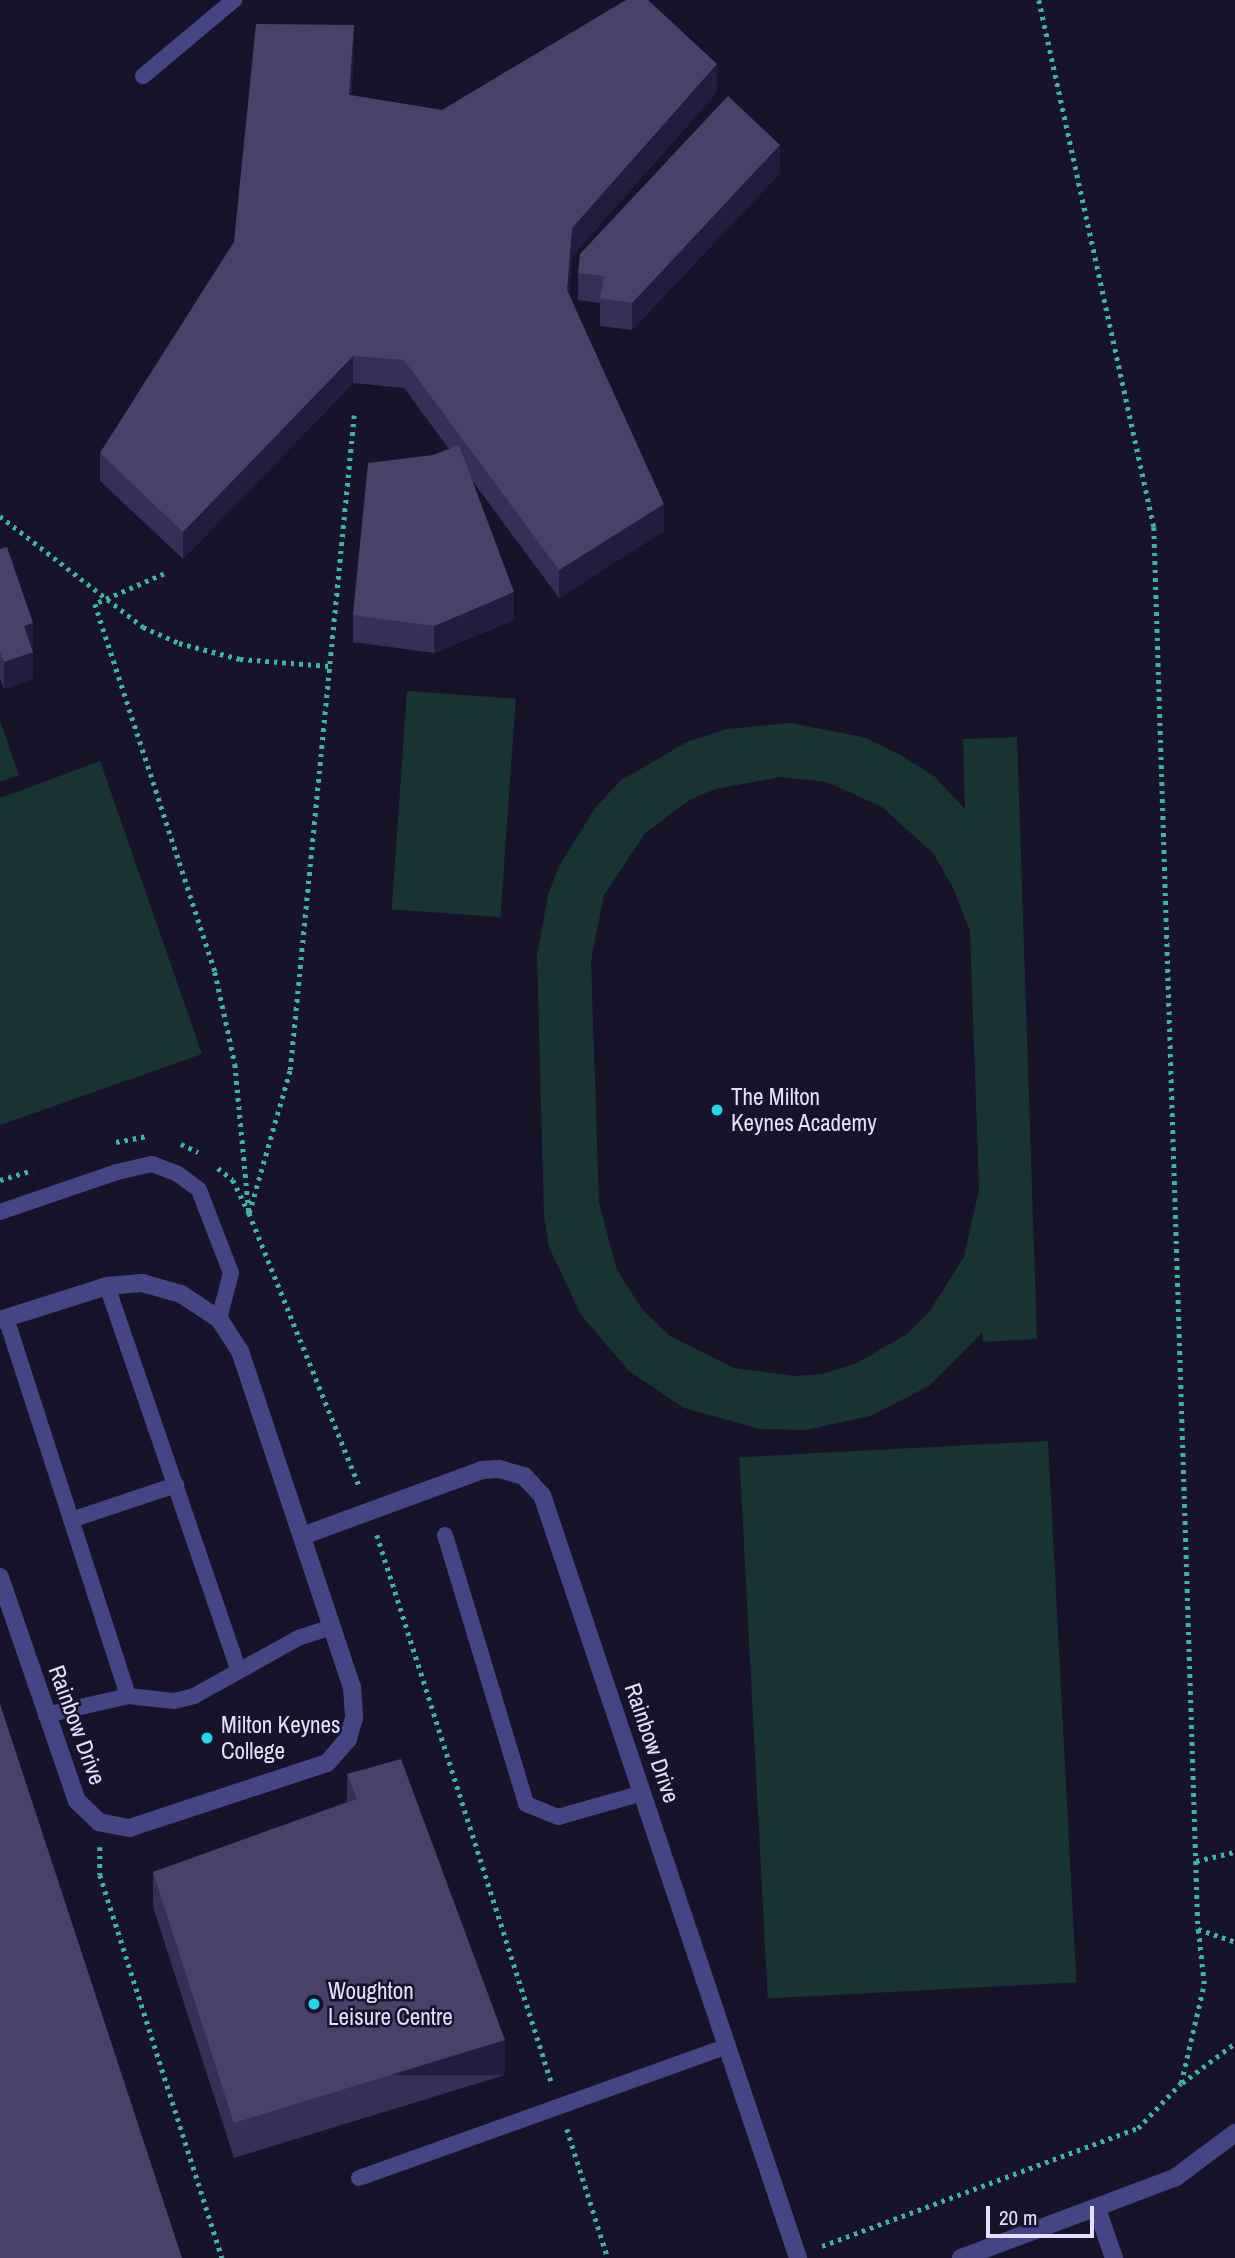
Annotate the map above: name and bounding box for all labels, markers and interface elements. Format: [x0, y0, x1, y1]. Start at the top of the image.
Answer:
place label: The Milton Keynes Academy [731, 1083, 878, 1137]
marker: The Milton Keynes Academy [709, 1102, 725, 1118]
street label: Rainbow Drive [43, 1662, 111, 1788]
street label: Rainbow Drive [619, 1680, 685, 1806]
place label: Milton Keynes College [221, 1711, 341, 1765]
marker: Milton Keynes College [199, 1730, 215, 1746]
place label: Woughton Leisure Centre [328, 1977, 453, 2031]
marker: Woughton Leisure Centre [306, 1996, 322, 2012]
scale bar [990, 2192, 1098, 2236]
text: 20 m [999, 2203, 1037, 2232]

